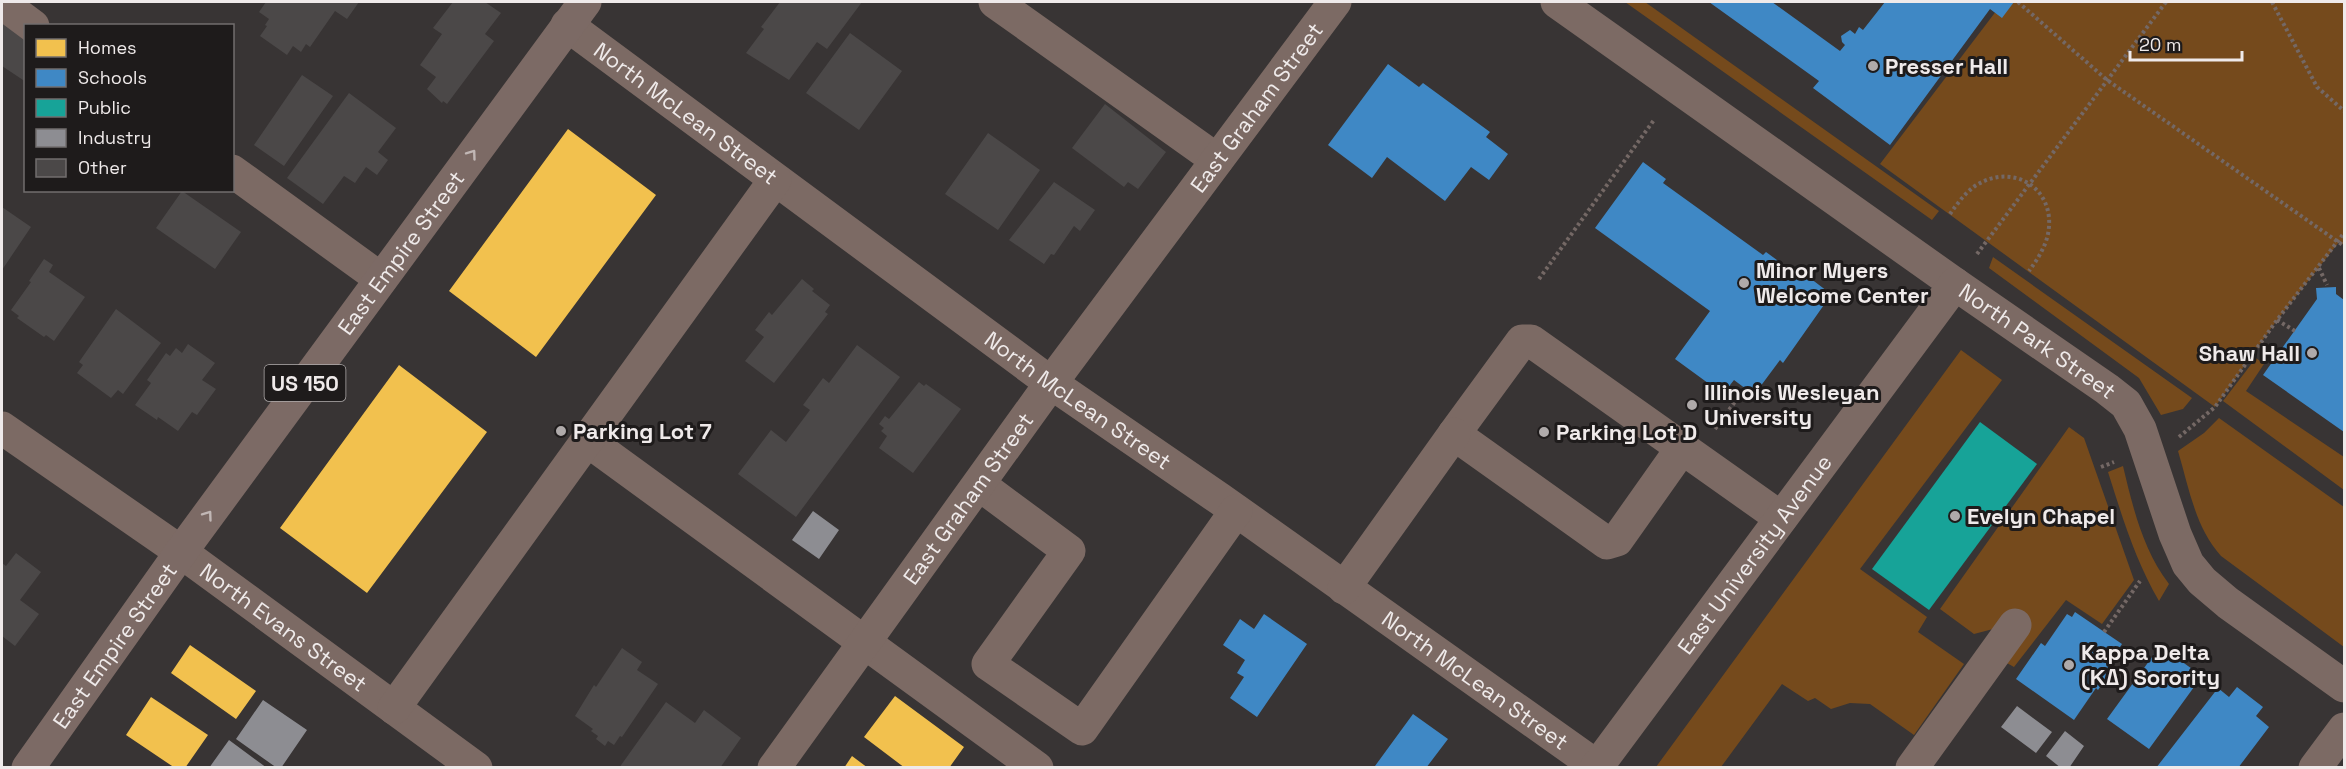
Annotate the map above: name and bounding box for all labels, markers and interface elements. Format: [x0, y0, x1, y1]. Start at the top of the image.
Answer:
street label: East Graham Street [1184, 17, 1329, 198]
legend [24, 24, 234, 192]
scale bar [2130, 24, 2242, 62]
text: 20 m [2139, 33, 2182, 56]
text: Homes [78, 36, 137, 59]
street label: North McLean Street [588, 36, 784, 190]
place label: Presser Hall [1885, 52, 2008, 80]
marker: Presser Hall [1866, 59, 1880, 73]
text: Schools [78, 66, 147, 89]
text: Public [78, 96, 131, 119]
text: Industry [78, 126, 151, 149]
one-way arrow [465, 150, 476, 161]
text: Other [78, 156, 127, 179]
street label: East Empire Street [331, 165, 470, 340]
place label: Minor Myers Welcome Center [1756, 256, 1929, 309]
marker: Minor Myers Welcome Center [1737, 276, 1751, 290]
street label: North Park Street [1954, 277, 2122, 405]
street label: North McLean Street [979, 325, 1177, 475]
place label: Shaw Hall [2199, 339, 2300, 367]
marker: Shaw Hall [2305, 346, 2319, 360]
road number: US 150 [264, 365, 346, 401]
place label: Illinois Wesleyan University [1704, 378, 1879, 431]
marker: Illinois Wesleyan University [1685, 398, 1699, 412]
street label: East Graham Street [897, 407, 1039, 590]
place label: Parking Lot 7 [573, 417, 712, 445]
place label: Parking Lot D [1556, 418, 1697, 446]
marker: Parking Lot 7 [554, 424, 568, 438]
marker: Parking Lot D [1537, 425, 1551, 439]
street label: East University Avenue [1671, 449, 1838, 660]
place label: Evelyn Chapel [1967, 502, 2115, 530]
marker: Evelyn Chapel [1948, 509, 1962, 523]
one-way arrow [201, 510, 212, 521]
street label: East Empire Street [46, 557, 183, 734]
street label: North Evans Street [195, 557, 373, 698]
street label: North McLean Street [1377, 604, 1574, 756]
place label: Kappa Delta (ΚΔ) Sorority [2081, 638, 2220, 691]
marker: Kappa Delta (ΚΔ) Sorority [2062, 658, 2076, 672]

